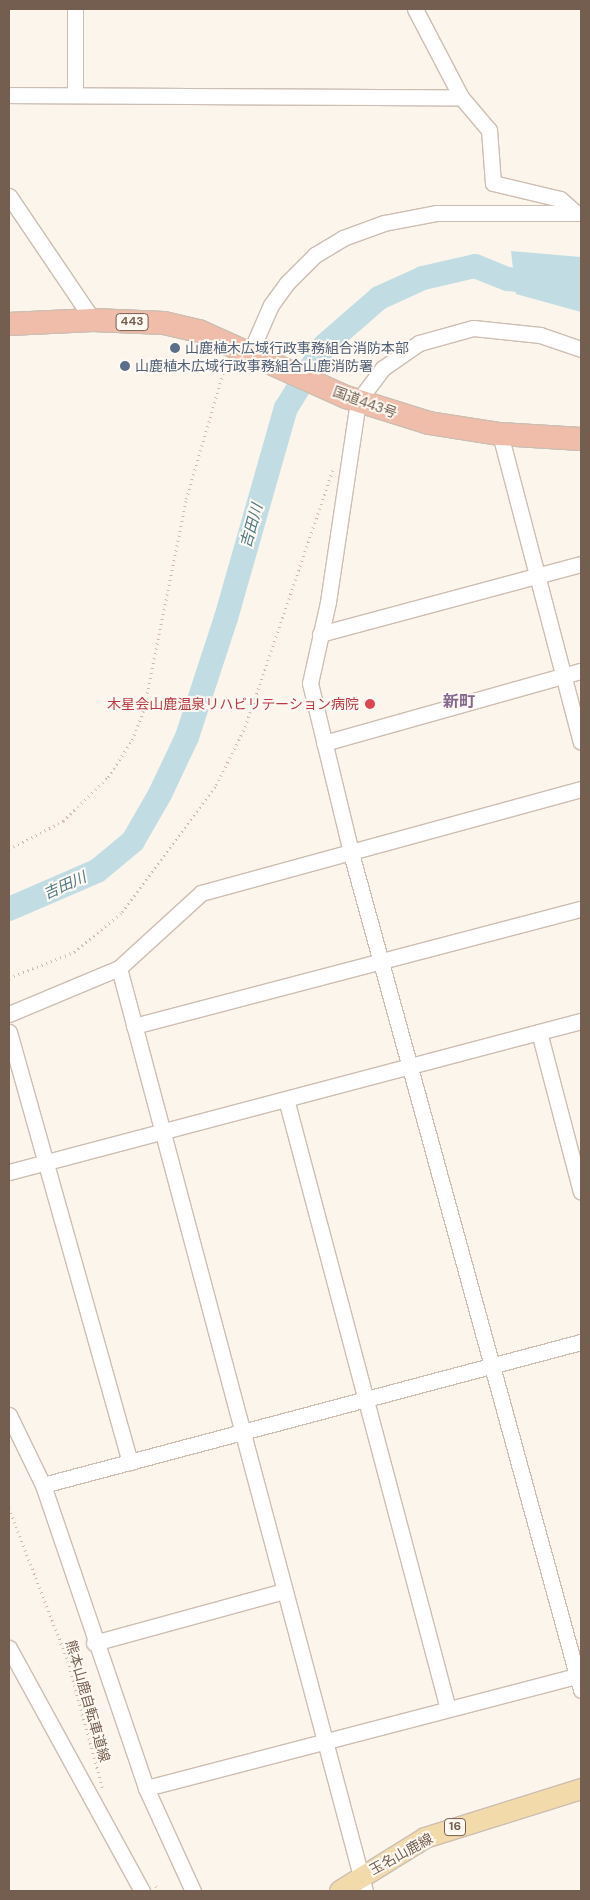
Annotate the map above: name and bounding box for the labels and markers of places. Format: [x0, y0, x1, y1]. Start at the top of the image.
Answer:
place label: 山鹿植木広域行政事務組合消防本部 [185, 340, 409, 356]
marker: 山鹿植木広域行政事務組合消防本部 [169, 342, 181, 354]
place label: 山鹿植木広域行政事務組合山鹿消防署 [135, 358, 373, 374]
marker: 山鹿植木広域行政事務組合山鹿消防署 [119, 360, 131, 372]
place label: 木星会山鹿温泉リハビリテーション病院 [107, 696, 359, 712]
marker: 木星会山鹿温泉リハビリテーション病院 [363, 697, 377, 711]

